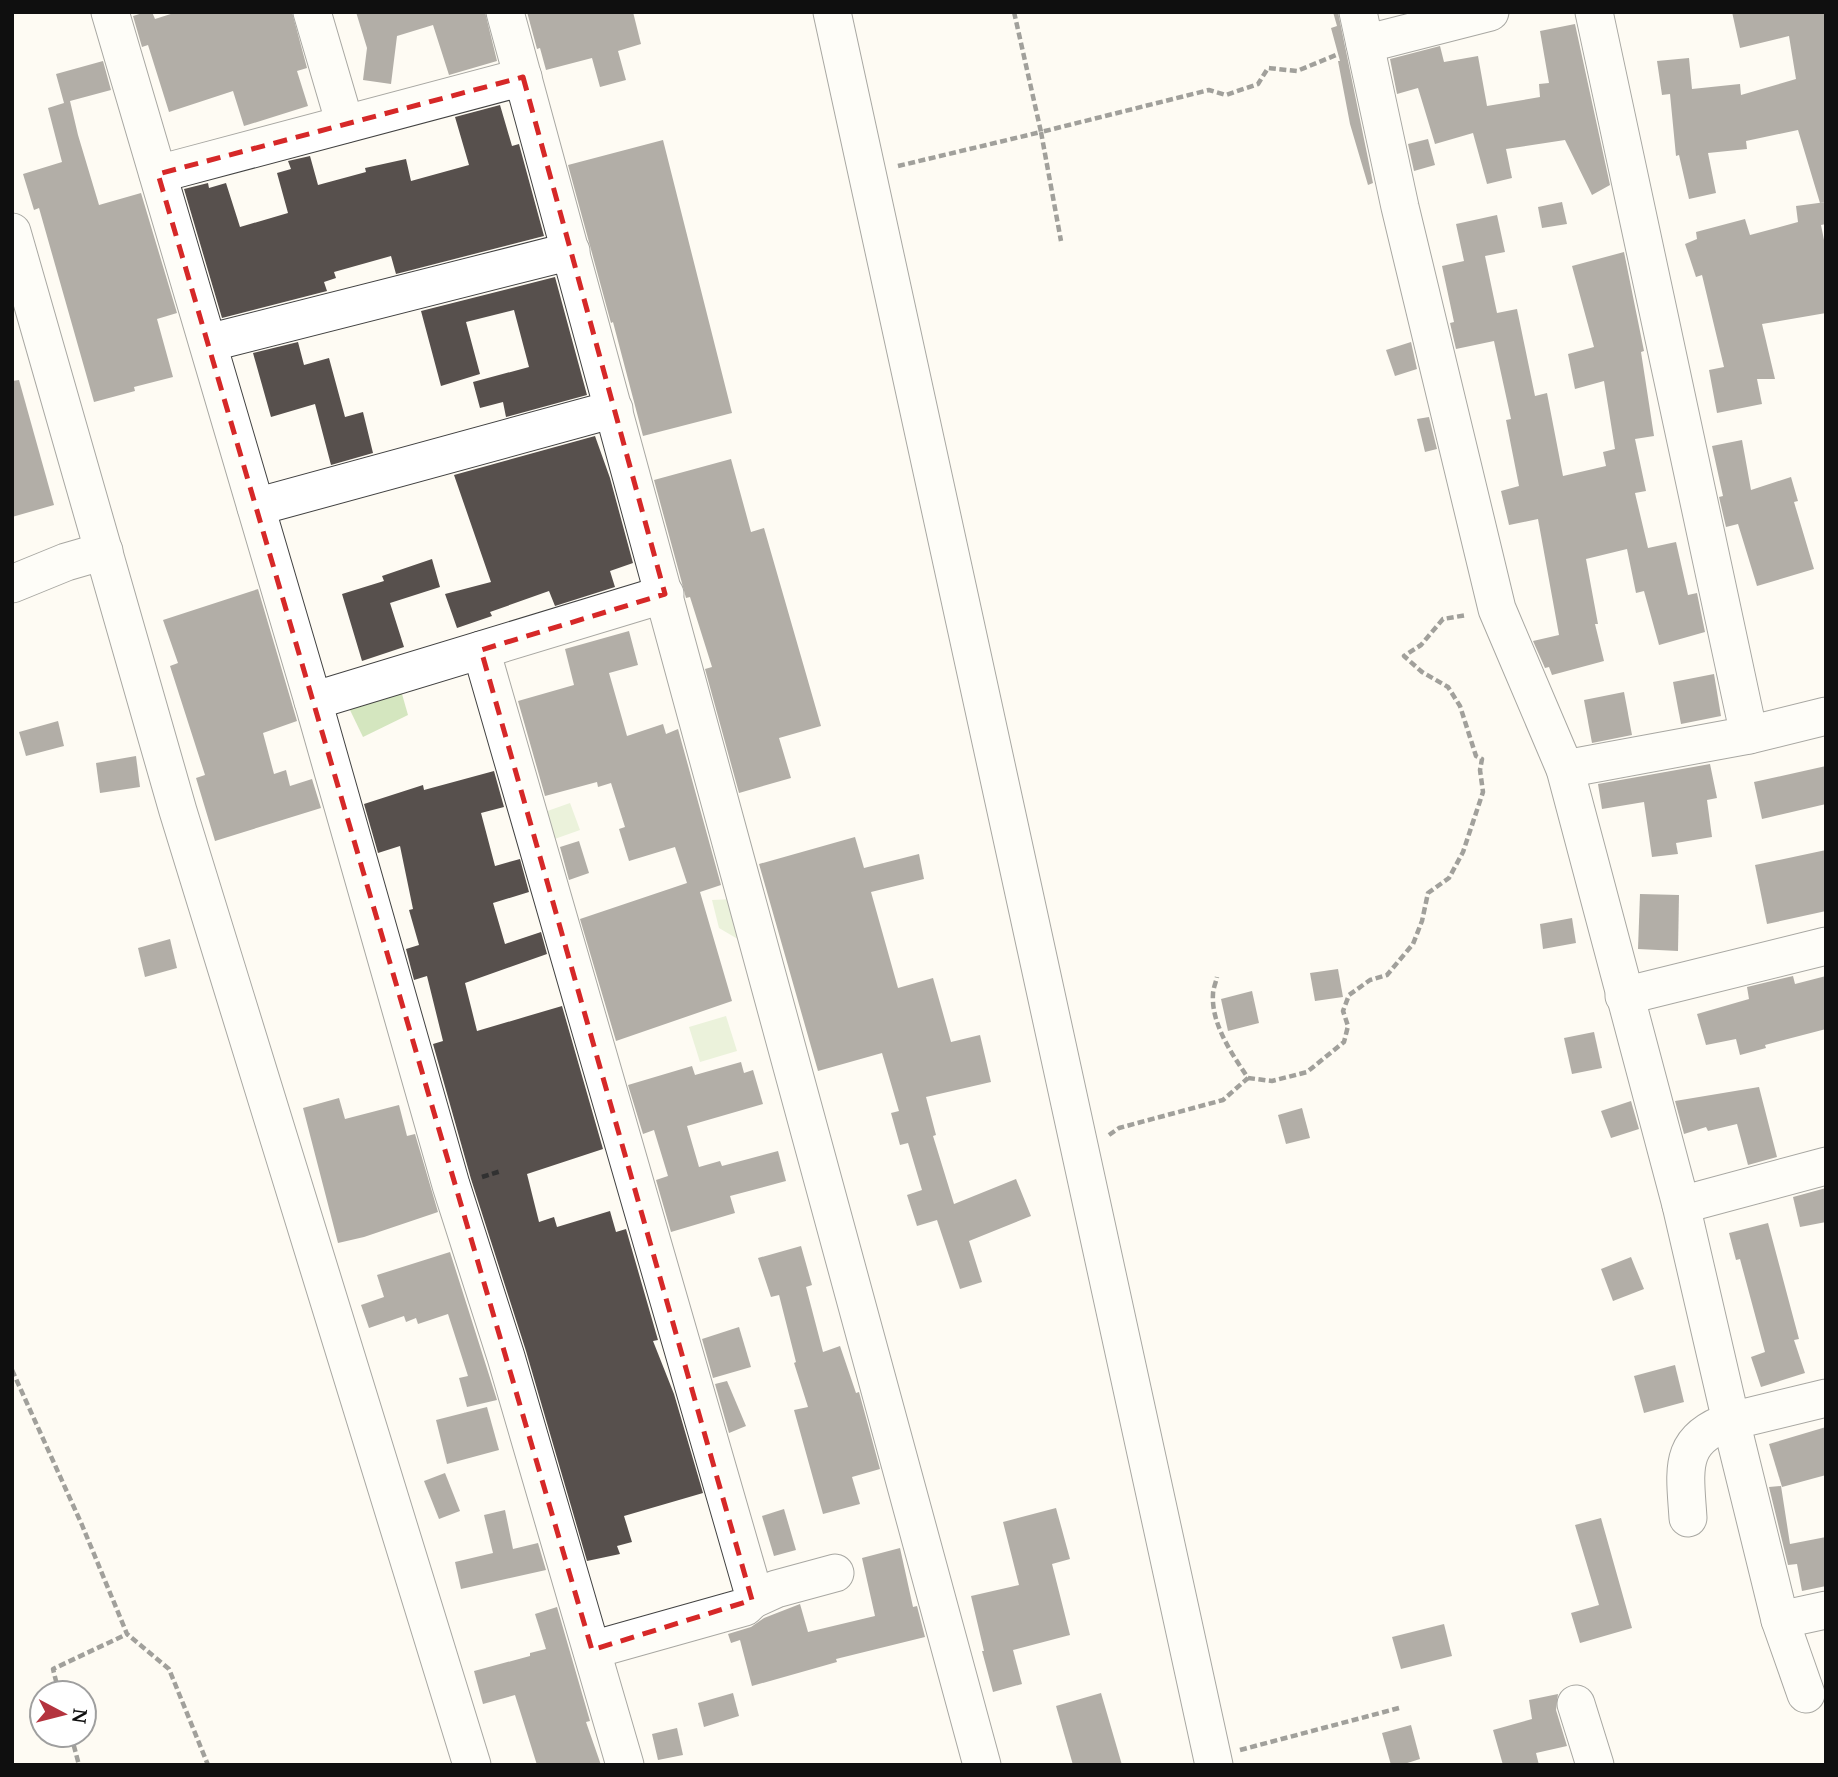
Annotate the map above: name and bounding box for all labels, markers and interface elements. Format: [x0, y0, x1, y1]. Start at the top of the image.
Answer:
north arrow [28, 1679, 98, 1749]
text: N [66, 1707, 94, 1725]

